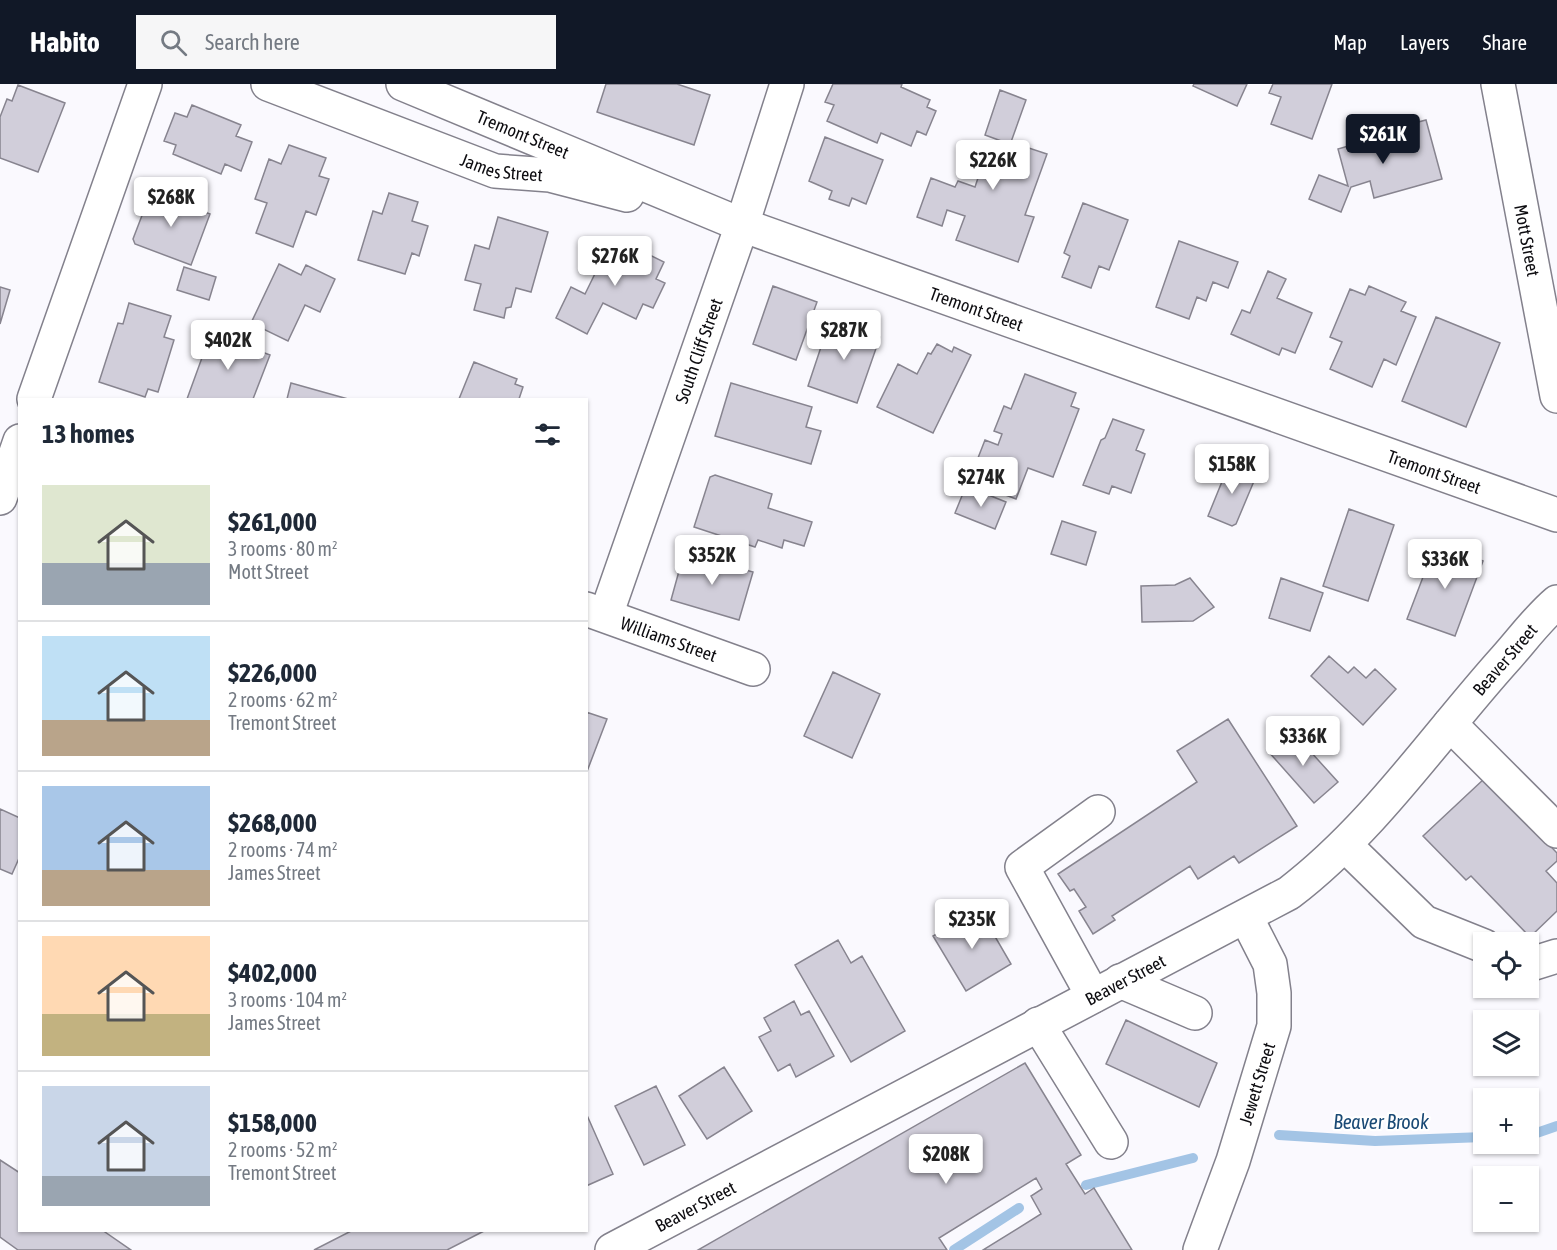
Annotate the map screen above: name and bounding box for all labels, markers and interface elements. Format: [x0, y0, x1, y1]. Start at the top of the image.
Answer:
search box [136, 15, 556, 69]
text: Habito [30, 26, 100, 58]
icon: search [157, 26, 190, 59]
text: Search here [205, 29, 300, 55]
text: Map [1333, 30, 1367, 54]
text: Layers [1400, 30, 1450, 54]
text: Share [1483, 30, 1527, 54]
street label: Tremont Street [474, 105, 572, 162]
pin: $261K [1341, 114, 1425, 165]
text: $261K [1360, 122, 1406, 145]
pin: $226K [951, 140, 1035, 191]
street label: James Street [458, 148, 543, 185]
text: $226K [970, 148, 1016, 171]
pin: $268K [129, 177, 213, 228]
text: $268K [148, 185, 194, 208]
street label: Mott Street [1510, 202, 1545, 278]
pin: $276K [573, 236, 657, 287]
text: $276K [592, 244, 638, 267]
street label: Tremont Street [927, 282, 1026, 335]
street label: South Cliff Street [670, 295, 726, 406]
pin: $287K [802, 310, 886, 361]
text: $287K [821, 318, 867, 341]
pin: $402K [186, 320, 270, 371]
text: $402K [205, 328, 251, 351]
icon: filters [531, 418, 564, 451]
text: 13 homes [42, 419, 135, 449]
pin: $158K [1190, 444, 1274, 495]
street label: Tremont Street [1385, 445, 1484, 498]
text: $158K [1209, 452, 1255, 475]
pin: $274K [939, 457, 1023, 508]
text: $274K [958, 465, 1004, 488]
text: $261,000 [228, 507, 317, 537]
icon: home [90, 509, 162, 581]
pin: $352K [670, 535, 754, 586]
text: 3 rooms · 80 m² [228, 537, 338, 560]
pin: $336K [1403, 539, 1487, 590]
text: $352K [689, 543, 735, 566]
text: $336K [1422, 547, 1468, 570]
text: Mott Street [228, 560, 309, 583]
street label: Williams Street [618, 612, 720, 666]
street label: Beaver Street [1468, 619, 1541, 699]
text: $226,000 [228, 658, 317, 688]
icon: home [90, 660, 162, 732]
text: 2 rooms · 62 m² [228, 688, 338, 711]
text: Tremont Street [228, 711, 336, 734]
pin: $336K [1261, 716, 1345, 767]
text: $336K [1280, 724, 1326, 747]
text: $268,000 [228, 808, 317, 838]
icon: home [90, 810, 162, 882]
text: 2 rooms · 74 m² [228, 838, 338, 861]
text: James Street [228, 861, 321, 884]
pin: $235K [930, 899, 1014, 950]
text: $235K [949, 907, 995, 930]
map controls [1473, 932, 1539, 1232]
button: locate [1473, 932, 1539, 998]
street label: Beaver Street [1081, 950, 1169, 1009]
text: $402,000 [228, 958, 317, 988]
icon: home [90, 960, 162, 1032]
text: 3 rooms · 104 m² [228, 988, 347, 1011]
button: layers [1473, 1010, 1539, 1076]
text: James Street [228, 1011, 321, 1034]
street label: Jewett Street [1234, 1040, 1279, 1127]
button: + [1473, 1088, 1539, 1154]
text: $158,000 [228, 1108, 317, 1138]
icon: home [90, 1110, 162, 1182]
water label: Beaver Brook [1333, 1110, 1429, 1133]
pin: $208K [904, 1134, 988, 1185]
text: 2 rooms · 52 m² [228, 1138, 338, 1161]
text: $208K [923, 1142, 969, 1165]
text: Tremont Street [228, 1161, 336, 1184]
button: − [1473, 1166, 1539, 1232]
street label: Beaver Street [651, 1176, 739, 1236]

